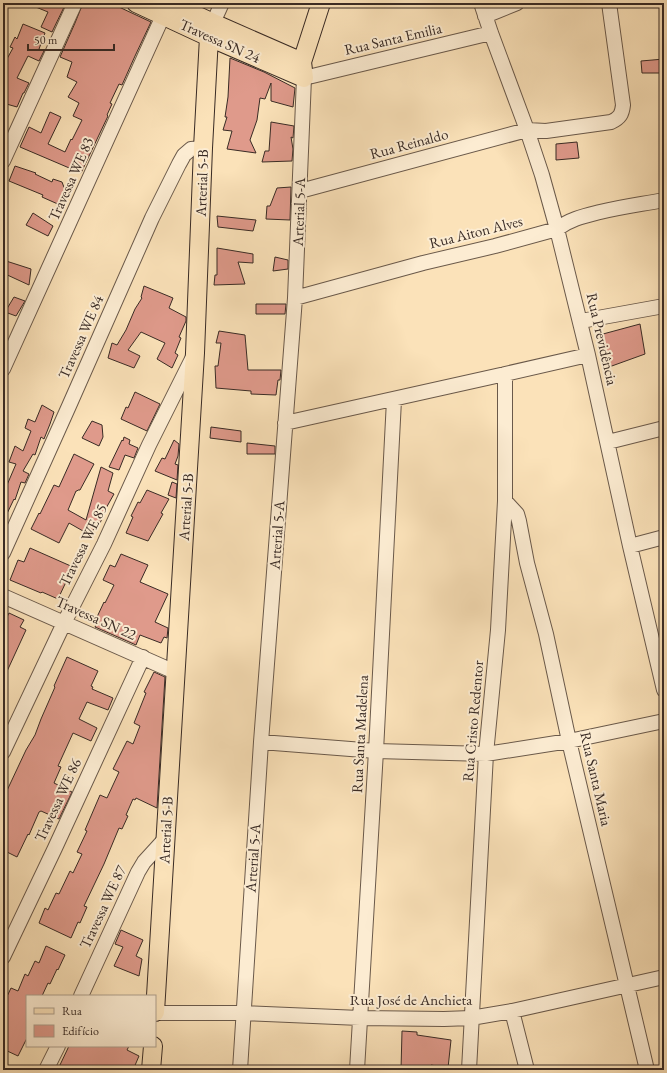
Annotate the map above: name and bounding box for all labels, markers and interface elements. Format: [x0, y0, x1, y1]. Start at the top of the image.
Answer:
street label: Travessa SN 24 [177, 14, 264, 67]
street label: Rua Santa Emilia [342, 18, 443, 59]
scale bar [28, 26, 114, 52]
text: 50 m [34, 32, 58, 48]
street label: Rua Reinaldo [368, 124, 450, 163]
street label: Travessa WE 83 [44, 134, 97, 224]
street label: Arterial 5-B [191, 149, 212, 218]
street label: Arterial 5-A [288, 177, 309, 248]
street label: Rua Aiton Alves [427, 211, 525, 252]
street label: Travessa WE 84 [54, 291, 108, 382]
street label: Rua Previdência [583, 291, 622, 387]
street label: Arterial 5-B [174, 473, 197, 542]
street label: Arterial 5-A [265, 499, 288, 571]
street label: Travessa WE 85 [54, 500, 111, 589]
street label: Travessa SN 22 [53, 591, 140, 644]
street label: Rua Cristo Redentor [458, 659, 487, 782]
street label: Rua Santa Madelena [347, 674, 372, 793]
street label: Rua Santa Maria [576, 730, 617, 828]
street label: Travessa WE 86 [30, 755, 85, 844]
street label: Arterial 5-B [154, 796, 177, 865]
street label: Arterial 5-A [241, 822, 264, 894]
street label: Travessa WE 87 [75, 861, 130, 951]
street label: Rua José de Anchieta [350, 990, 472, 1009]
legend [26, 995, 156, 1047]
text: Rua [62, 1003, 82, 1019]
text: Edifício [62, 1023, 99, 1039]

